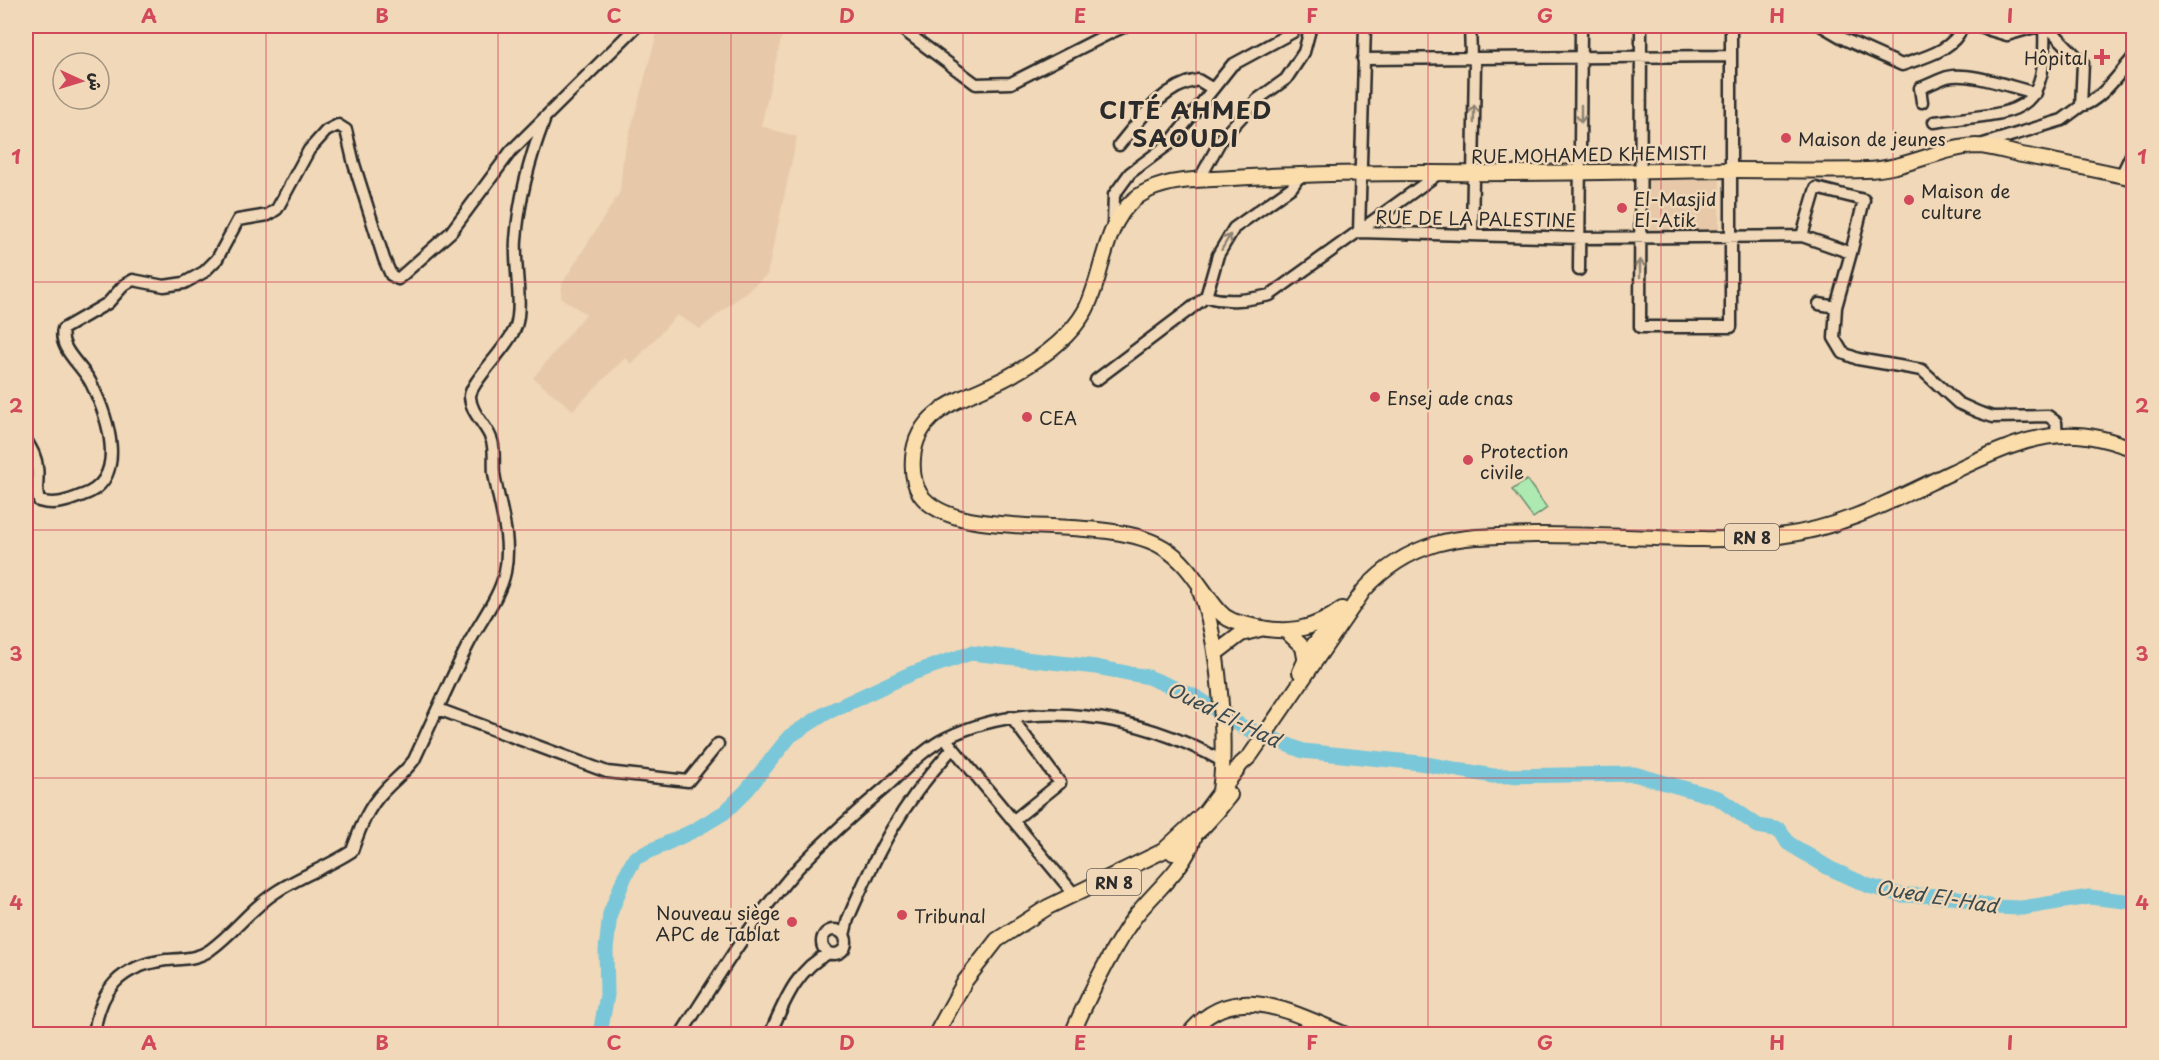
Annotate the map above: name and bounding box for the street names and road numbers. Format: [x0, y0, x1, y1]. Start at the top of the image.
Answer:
street label: RUE MOHAMED KHEMISTI [1471, 138, 1707, 170]
street label: RUE DE LA PALESTINE [1375, 203, 1577, 233]
road number: RN 8 [1725, 524, 1779, 550]
road number: RN 8 [1087, 869, 1141, 895]

